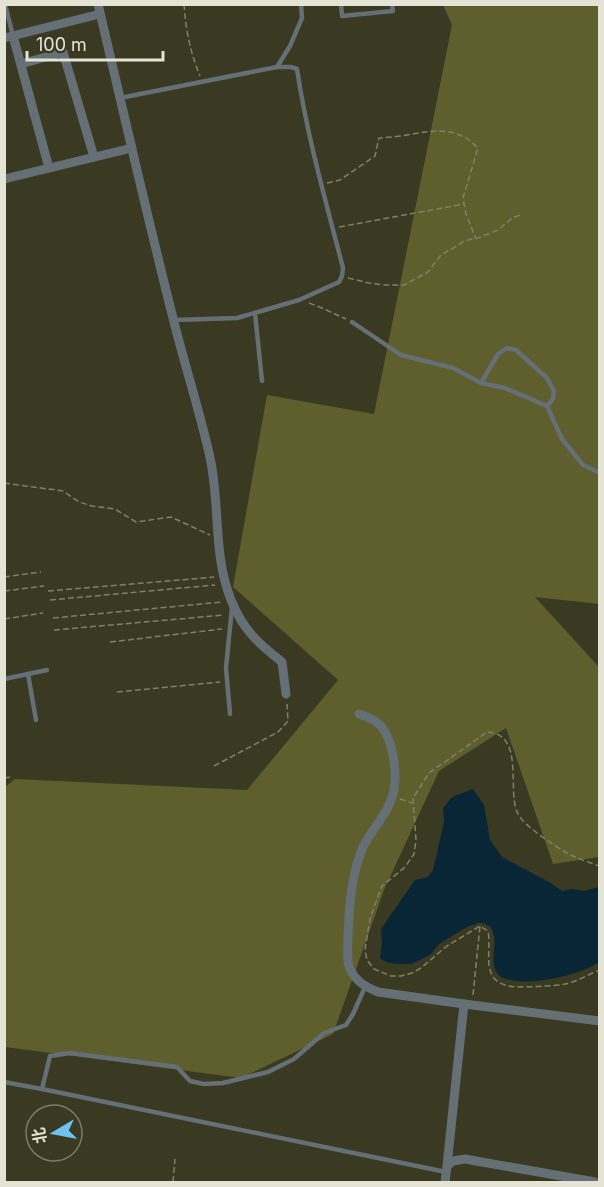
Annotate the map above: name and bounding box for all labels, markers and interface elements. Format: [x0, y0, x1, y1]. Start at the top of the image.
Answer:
scale bar [27, 24, 164, 62]
text: 100 m [36, 34, 87, 55]
north arrow [24, 1103, 84, 1163]
text: 北 [28, 1126, 50, 1145]

